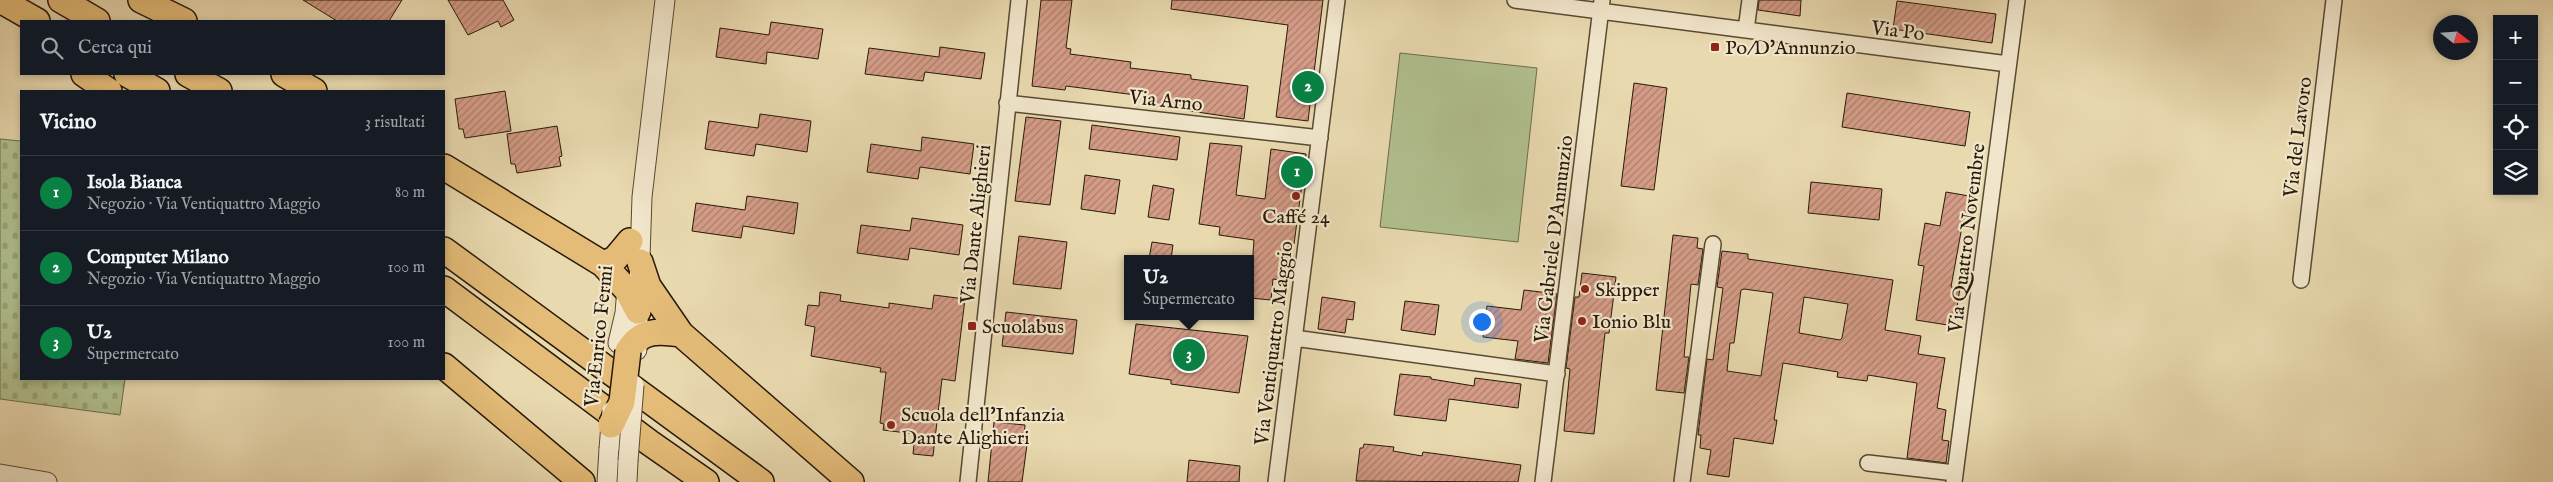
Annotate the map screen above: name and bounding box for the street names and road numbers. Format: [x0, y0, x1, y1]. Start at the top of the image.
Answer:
street label: Via Po [1869, 16, 1926, 47]
street label: Via del Lavoro [2279, 75, 2318, 200]
street label: Via Arno [1127, 85, 1204, 118]
street label: Via Gabriele D'Annunzio [1529, 134, 1580, 345]
street label: Via Quattro Novembre [1943, 142, 1992, 335]
street label: Via Dante Alighieri [956, 143, 997, 306]
street label: Via Ventiquattro Maggio [1249, 239, 1299, 448]
street label: Via Enrico Fermi [580, 264, 619, 409]

